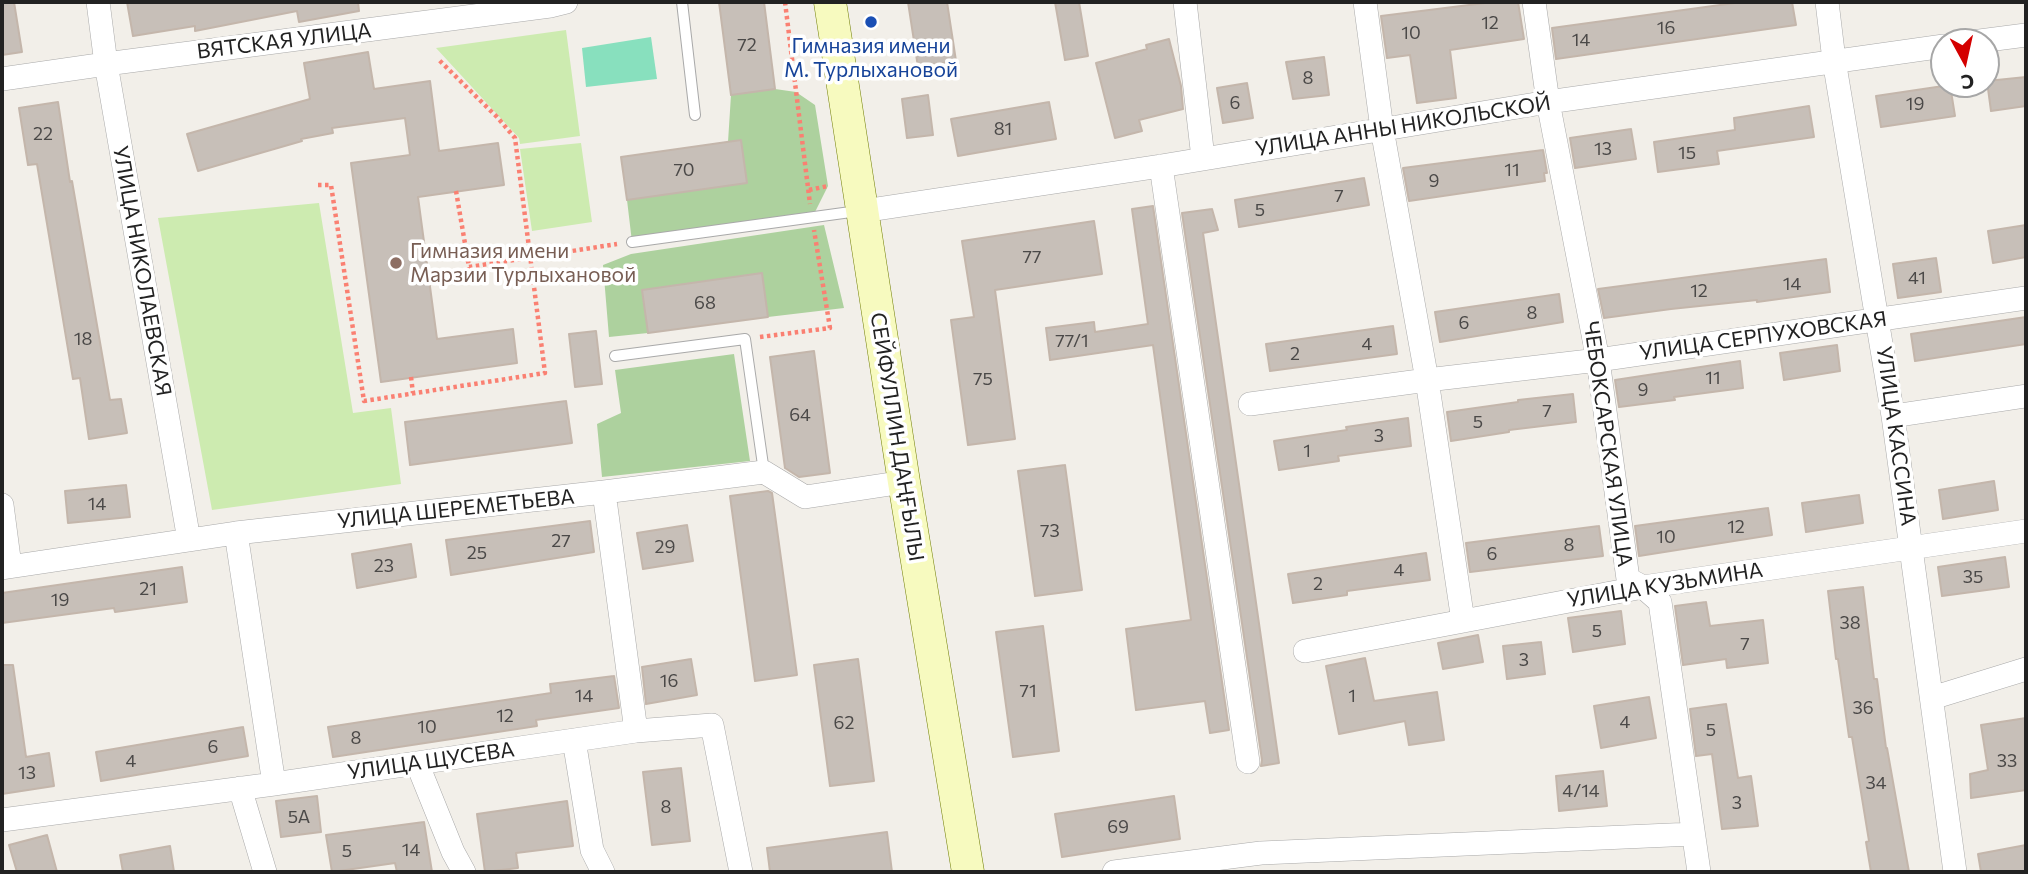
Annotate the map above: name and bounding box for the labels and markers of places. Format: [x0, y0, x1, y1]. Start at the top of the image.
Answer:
marker: Гимназия имени М. Турлыхановой [863, 14, 879, 30]
place label: Гимназия имени М. Турлыхановой [784, 33, 958, 83]
place label: Гимназия имени Марзии Турлыхановой [410, 238, 636, 288]
marker: Гимназия имени Марзии Турлыхановой [388, 255, 404, 271]

